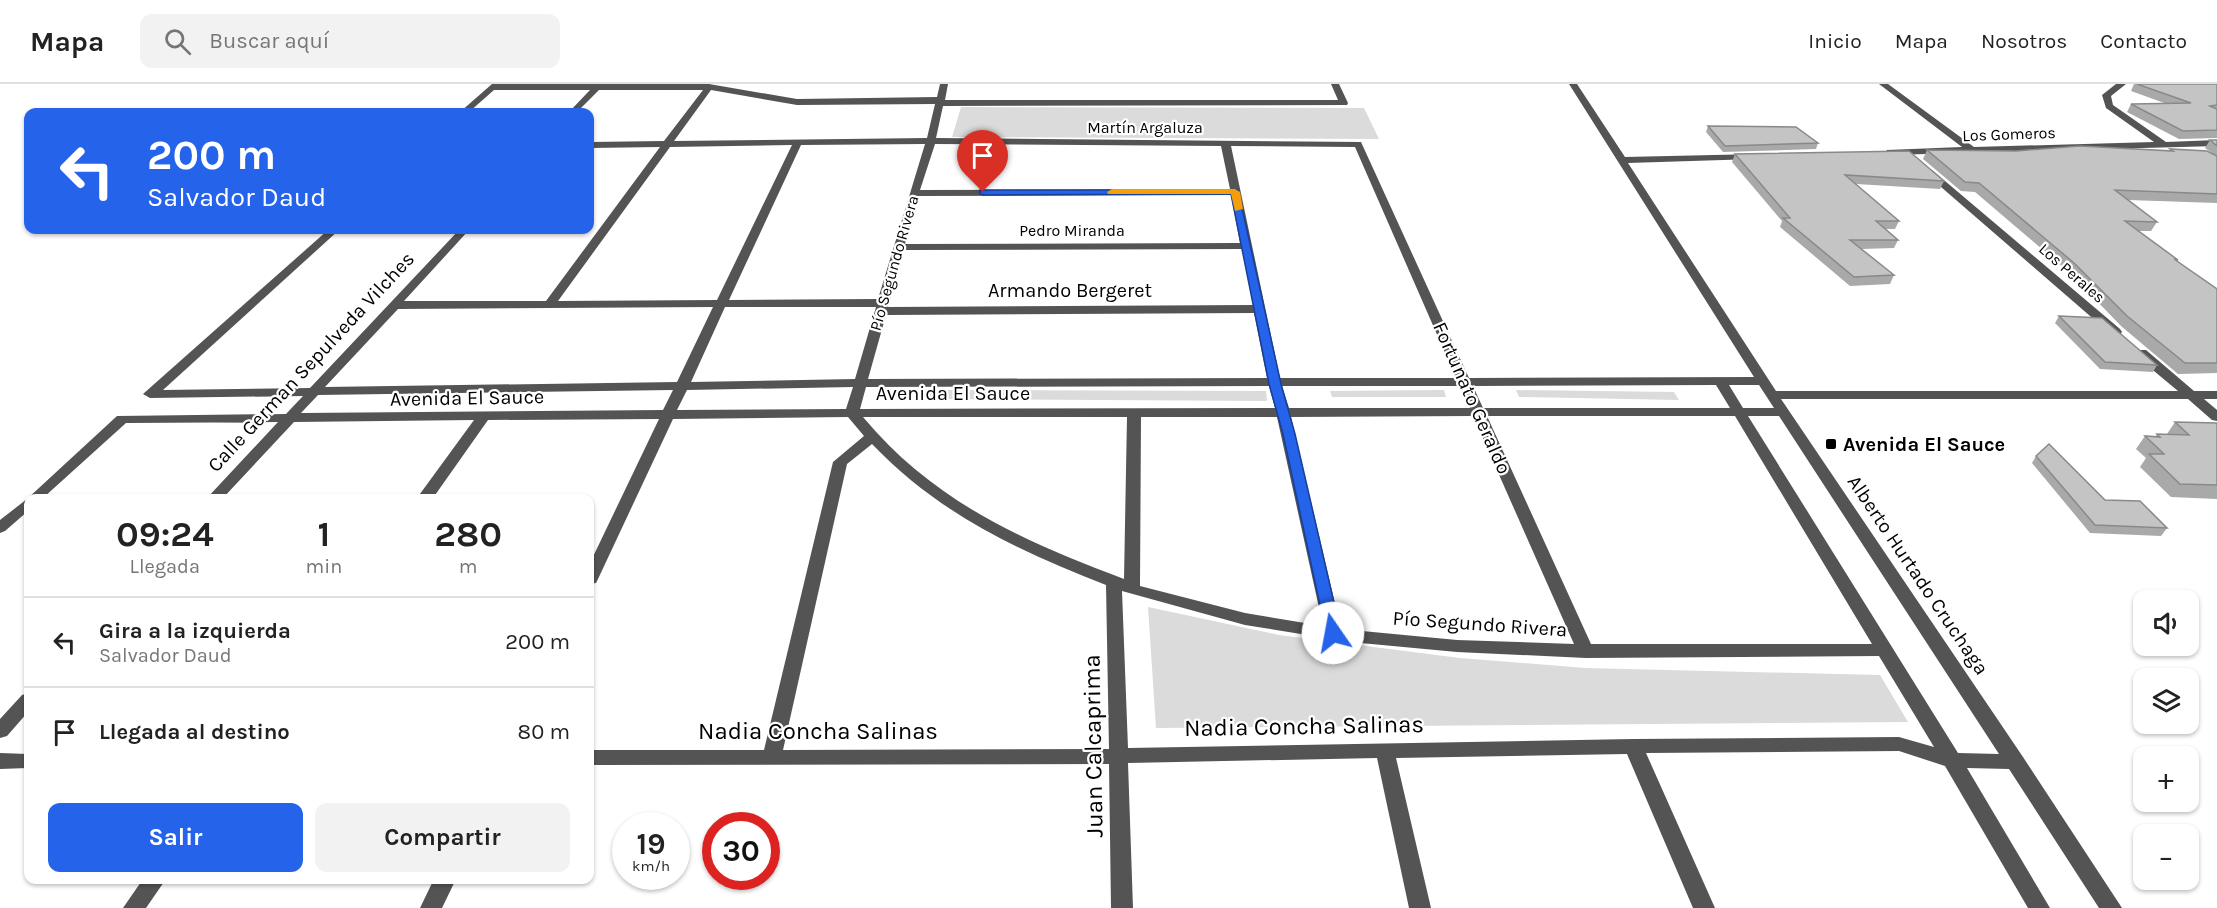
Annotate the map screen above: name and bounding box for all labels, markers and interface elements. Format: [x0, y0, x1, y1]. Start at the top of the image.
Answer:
search box [140, 14, 560, 68]
text: Mapa [30, 25, 104, 58]
icon: search [161, 25, 194, 58]
text: Buscar aquí [209, 28, 329, 54]
text: Inicio [1808, 29, 1862, 53]
text: Mapa [1895, 29, 1948, 53]
text: Nosotros [1981, 29, 2067, 53]
text: Contacto [2100, 29, 2187, 53]
street label: Martín Argaluza [1087, 118, 1203, 137]
street label: Los Gomeros [1962, 123, 2056, 145]
text: 200 m [147, 130, 276, 180]
pin [957, 130, 1008, 192]
icon: left [48, 132, 126, 210]
icon: arrive [966, 139, 999, 172]
text: Salvador Daud [147, 181, 326, 213]
street label: Pío Segundo Rivera [866, 193, 922, 333]
street label: Pedro Miranda [1019, 221, 1125, 240]
street label: Los Perales [2035, 239, 2109, 307]
street label: Calle German Sepulveda Vilches [203, 247, 419, 477]
street label: Armando Bergeret [988, 279, 1153, 302]
street label: Fortunato Geraldo [1428, 319, 1516, 477]
street label: Avenida El Sauce [876, 382, 1030, 405]
street label: Avenida El Sauce [390, 385, 544, 411]
place label: Avenida El Sauce [1843, 433, 2005, 456]
marker: Avenida El Sauce [1824, 437, 1838, 451]
street label: Alberto Hurtado Cruchaga [1843, 471, 1993, 679]
text: 09:24 [116, 513, 214, 555]
text: 1 [317, 513, 330, 555]
text: 280 [434, 513, 502, 555]
text: Llegada [130, 555, 200, 578]
text: min [306, 555, 342, 578]
text: m [459, 555, 477, 578]
map controls [2133, 590, 2199, 890]
button: sound [2133, 590, 2199, 656]
position arrow [1301, 601, 1365, 665]
street label: Pío Segundo Rivera [1392, 606, 1568, 642]
text: Gira a la izquierda [99, 618, 291, 644]
icon: left [48, 626, 81, 659]
text: 200 m [505, 629, 570, 655]
text: Salvador Daud [99, 644, 232, 667]
street label: Juan Calcaprima [1077, 654, 1109, 838]
button: layers [2133, 668, 2199, 734]
street label: Nadia Concha Salinas [1184, 710, 1424, 742]
icon: arrive [48, 716, 81, 749]
street label: Nadia Concha Salinas [698, 717, 938, 745]
text: Llegada al destino [99, 719, 290, 745]
text: 80 m [518, 719, 570, 745]
button: + [2133, 746, 2199, 812]
button: Salir [48, 803, 303, 872]
button: Compartir [315, 803, 570, 872]
speed limit sign: 30 [702, 812, 780, 890]
button: − [2133, 824, 2199, 890]
text: 19 [636, 826, 665, 862]
text: km/h [632, 857, 670, 875]

